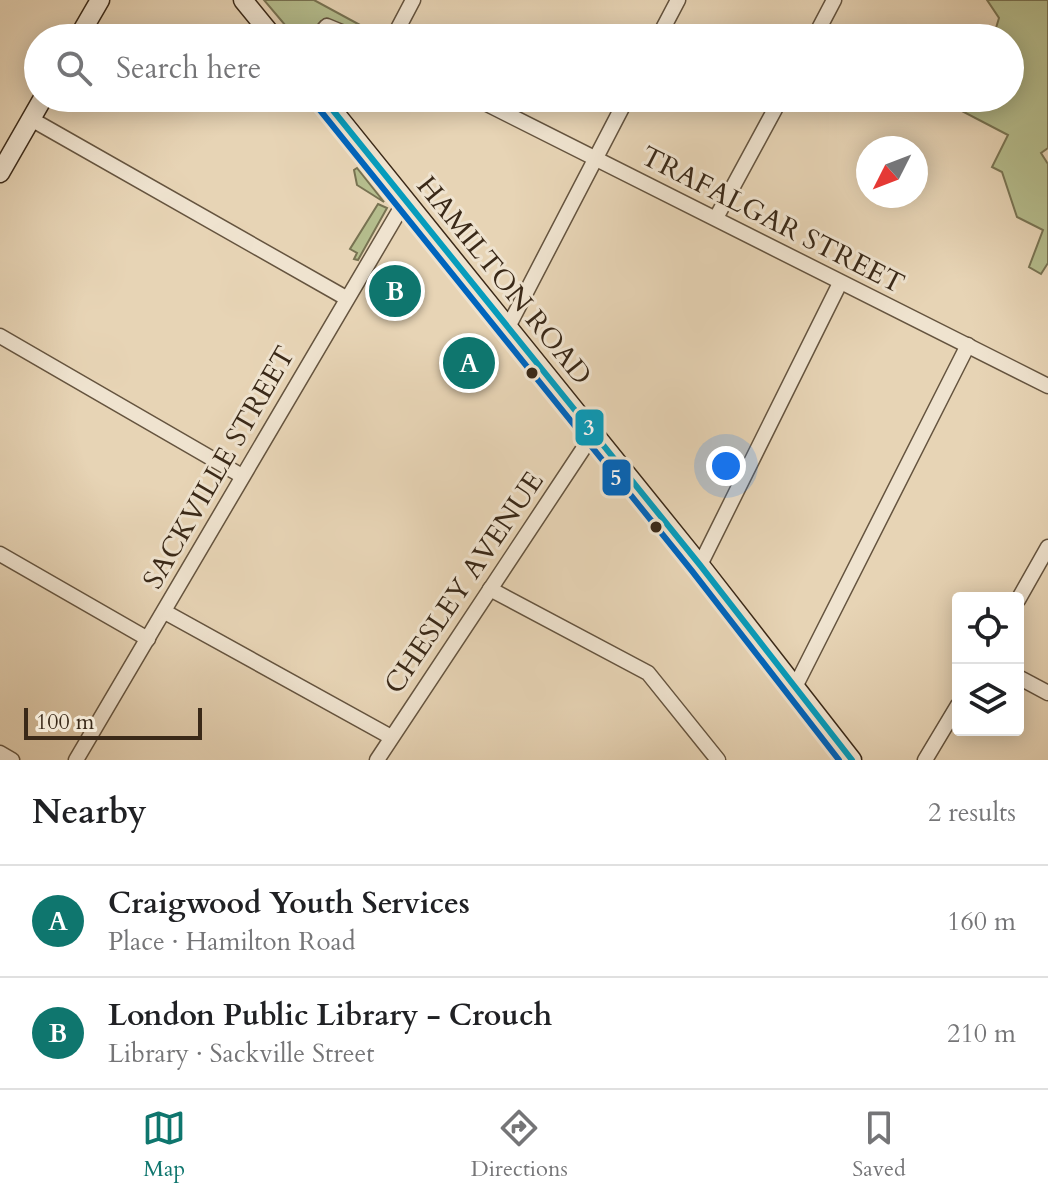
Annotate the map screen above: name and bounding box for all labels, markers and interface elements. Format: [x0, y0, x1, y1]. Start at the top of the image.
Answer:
search box [24, 24, 1024, 112]
icon: search [52, 46, 96, 90]
text: Search here [116, 48, 261, 89]
north arrow [856, 136, 928, 208]
street label: TRAFALGAR STREET [634, 137, 911, 303]
street label: HAMILTON ROAD [411, 169, 599, 391]
pin: B [369, 261, 421, 321]
pin: A [443, 333, 495, 393]
street label: SACKVILLE STREET [134, 339, 304, 596]
unlabelled marker [524, 365, 540, 381]
line badge: 3 [574, 408, 605, 447]
text: 3 [583, 413, 595, 443]
your location [706, 446, 746, 486]
line badge: 5 [601, 458, 632, 497]
text: 5 [610, 463, 622, 493]
street label: CHESLEY AVENUE [375, 464, 552, 701]
unlabelled marker [648, 519, 664, 535]
map controls [952, 592, 1024, 736]
button: locate [952, 592, 1024, 664]
button: layers [952, 664, 1024, 736]
scale bar [24, 704, 202, 740]
text: 100 m [36, 707, 94, 737]
text: Nearby [32, 789, 147, 835]
text: 2 results [928, 795, 1016, 830]
text: Craigwood Youth Services [108, 883, 470, 924]
text: A [48, 904, 68, 939]
text: 160 m [947, 904, 1016, 939]
text: Place · Hamilton Road [108, 924, 356, 959]
text: London Public Library - Crouch [108, 995, 552, 1036]
text: B [49, 1016, 67, 1051]
text: 210 m [947, 1016, 1016, 1051]
text: Library · Sackville Street [108, 1036, 375, 1071]
tab: Map [142, 1106, 186, 1184]
tab: Directions [471, 1106, 568, 1184]
tab: Saved [852, 1106, 906, 1184]

